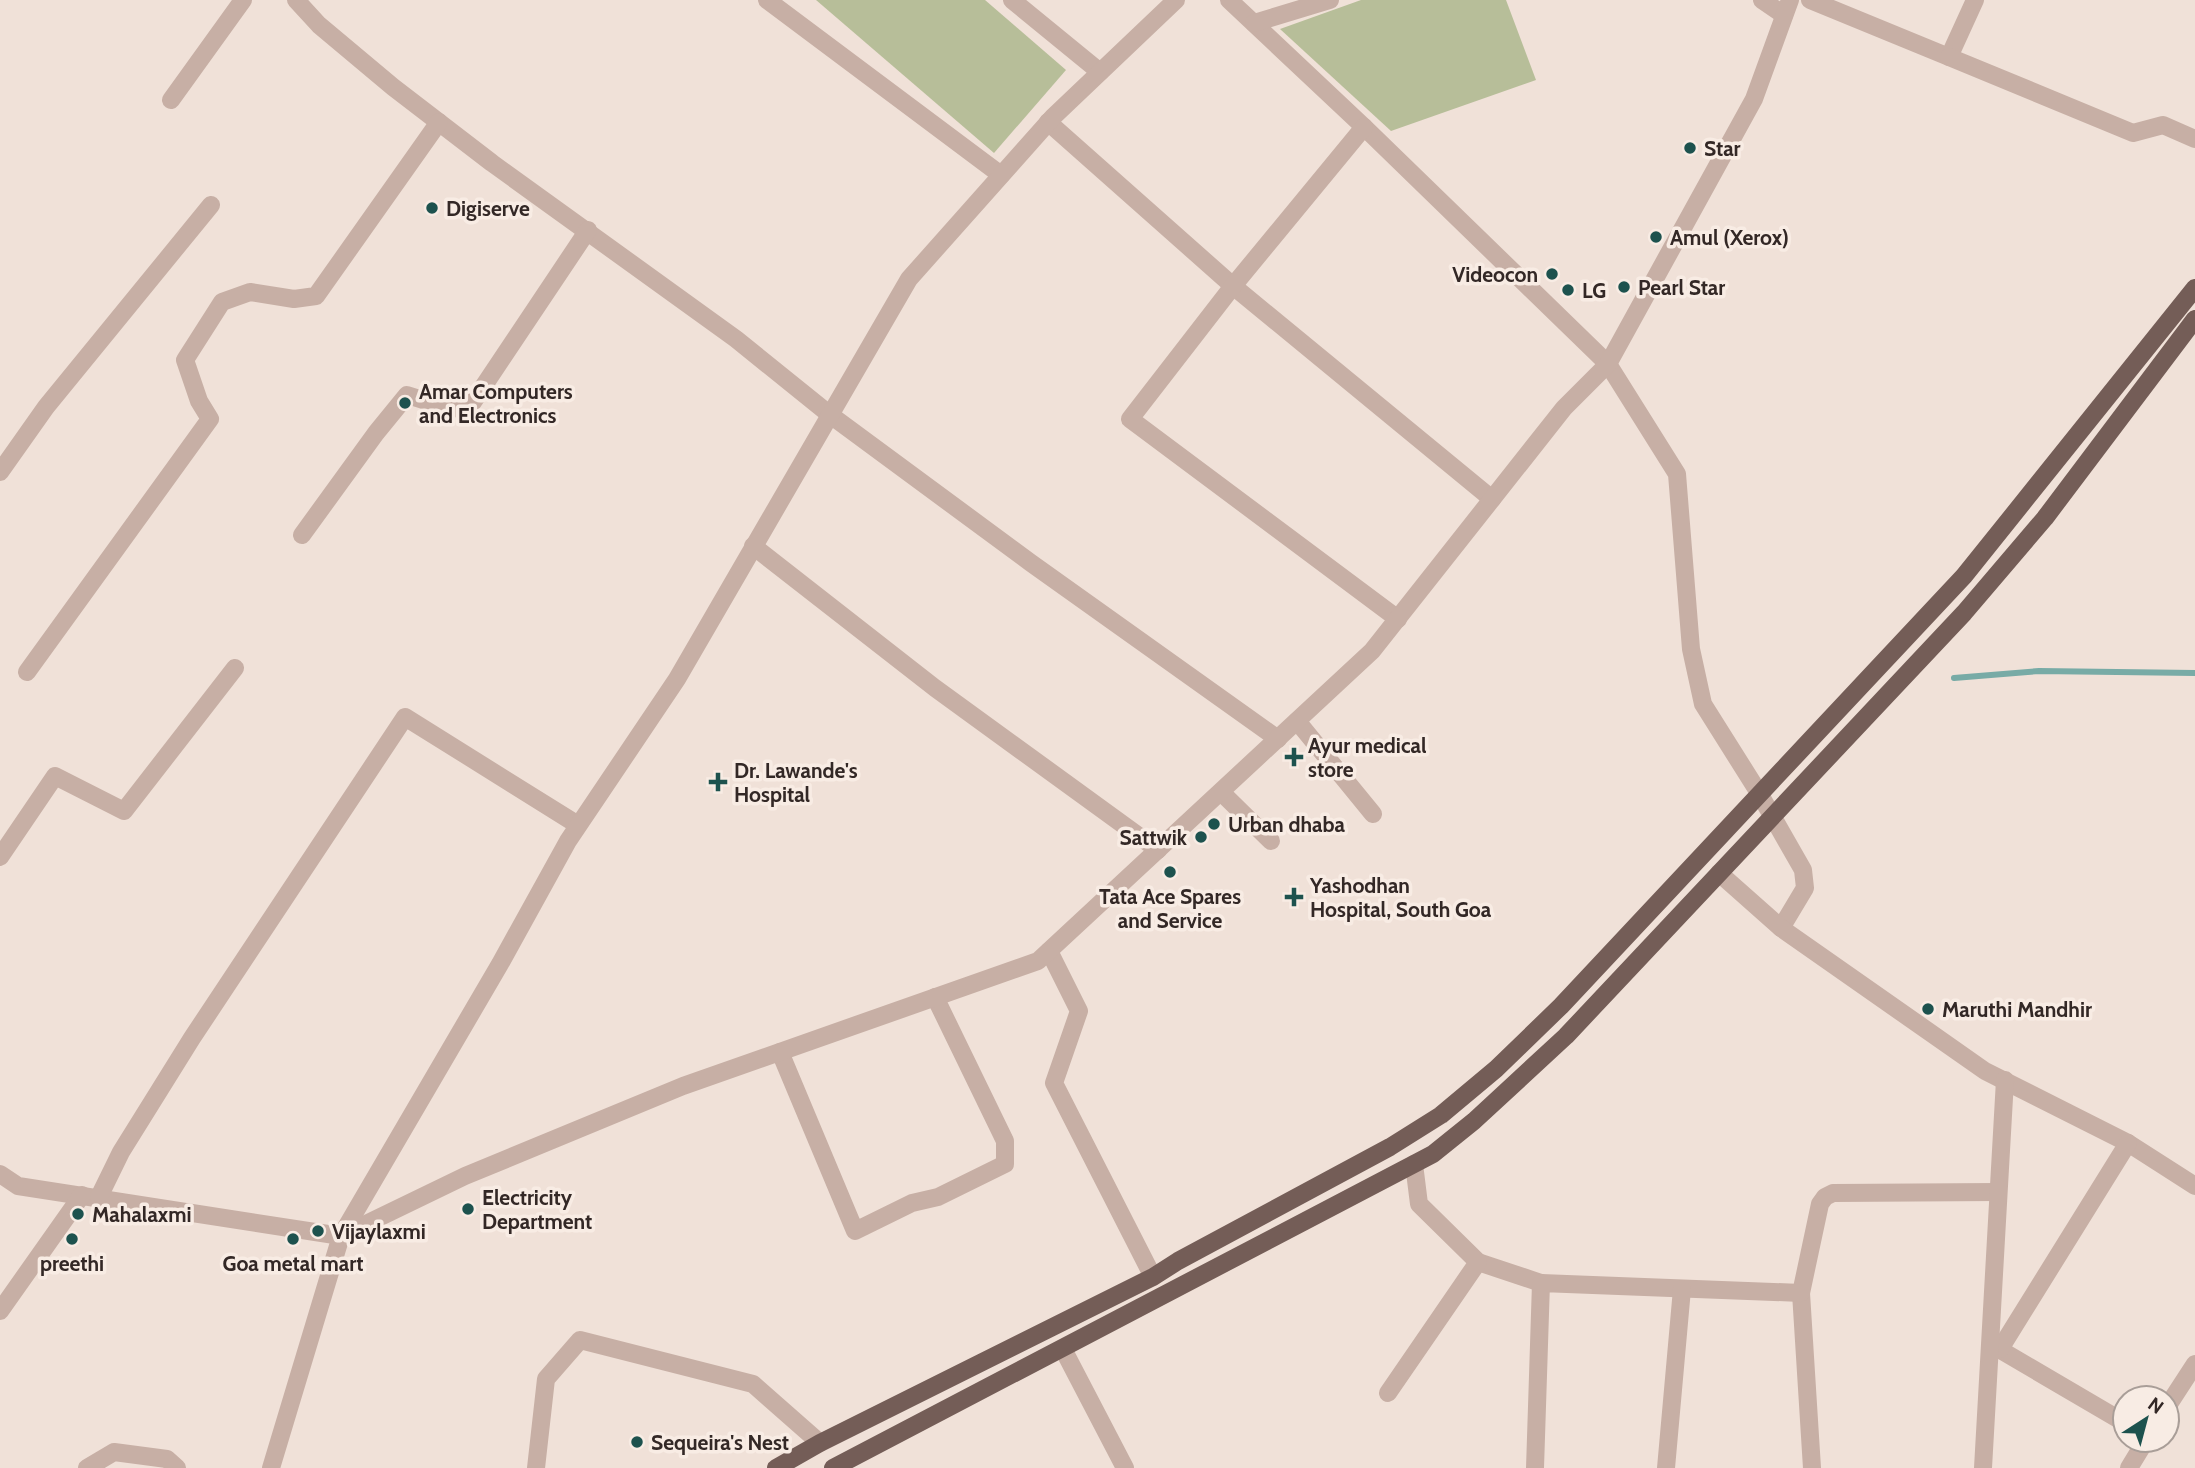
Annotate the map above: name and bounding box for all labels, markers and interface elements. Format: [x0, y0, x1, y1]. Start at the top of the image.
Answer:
place label: Star [1704, 136, 1741, 161]
marker: Star [1682, 140, 1698, 156]
place label: Digiserve [446, 196, 530, 221]
marker: Digiserve [424, 200, 440, 216]
place label: Amul (Xerox) [1670, 225, 1789, 250]
marker: Amul (Xerox) [1648, 229, 1664, 245]
place label: Videocon [1452, 262, 1538, 287]
marker: Videocon [1544, 266, 1560, 282]
place label: Pearl Star [1638, 275, 1725, 300]
place label: LG [1582, 278, 1606, 303]
marker: Pearl Star [1616, 279, 1632, 295]
marker: LG [1560, 282, 1576, 298]
place label: Amar Computers and Electronics [419, 379, 573, 428]
marker: Amar Computers and Electronics [397, 395, 413, 411]
place label: Ayur medical store [1308, 733, 1427, 782]
marker: Ayur medical store [1286, 749, 1302, 765]
place label: Dr. Lawande's Hospital [734, 758, 858, 807]
marker: Dr. Lawande's Hospital [708, 772, 728, 792]
place label: Urban dhaba [1228, 812, 1345, 837]
marker: Urban dhaba [1206, 816, 1222, 832]
place label: Sattwik [1120, 825, 1188, 850]
marker: Sattwik [1193, 829, 1209, 845]
marker: Tata Ace Spares and Service [1162, 864, 1178, 880]
place label: Yashodhan Hospital, South Goa [1309, 873, 1492, 922]
place label: Tata Ace Spares and Service [1099, 884, 1241, 933]
marker: Yashodhan Hospital, South Goa [1284, 887, 1304, 907]
place label: Maruthi Mandhir [1942, 997, 2092, 1022]
marker: Maruthi Mandhir [1920, 1001, 1936, 1017]
place label: Electricity Department [482, 1185, 592, 1234]
marker: Electricity Department [460, 1201, 476, 1217]
place label: Mahalaxmi [92, 1202, 191, 1227]
marker: Mahalaxmi [70, 1206, 86, 1222]
place label: Vijaylaxmi [332, 1219, 426, 1244]
marker: Vijaylaxmi [310, 1223, 326, 1239]
marker: preethi [64, 1231, 80, 1247]
marker: Goa metal mart [285, 1231, 301, 1247]
place label: preethi [40, 1251, 104, 1276]
place label: Goa metal mart [223, 1251, 363, 1276]
north arrow [2111, 1384, 2181, 1454]
text: N [2144, 1392, 2168, 1419]
place label: Sequeira's Nest [651, 1430, 789, 1455]
marker: Sequeira's Nest [629, 1434, 645, 1450]

